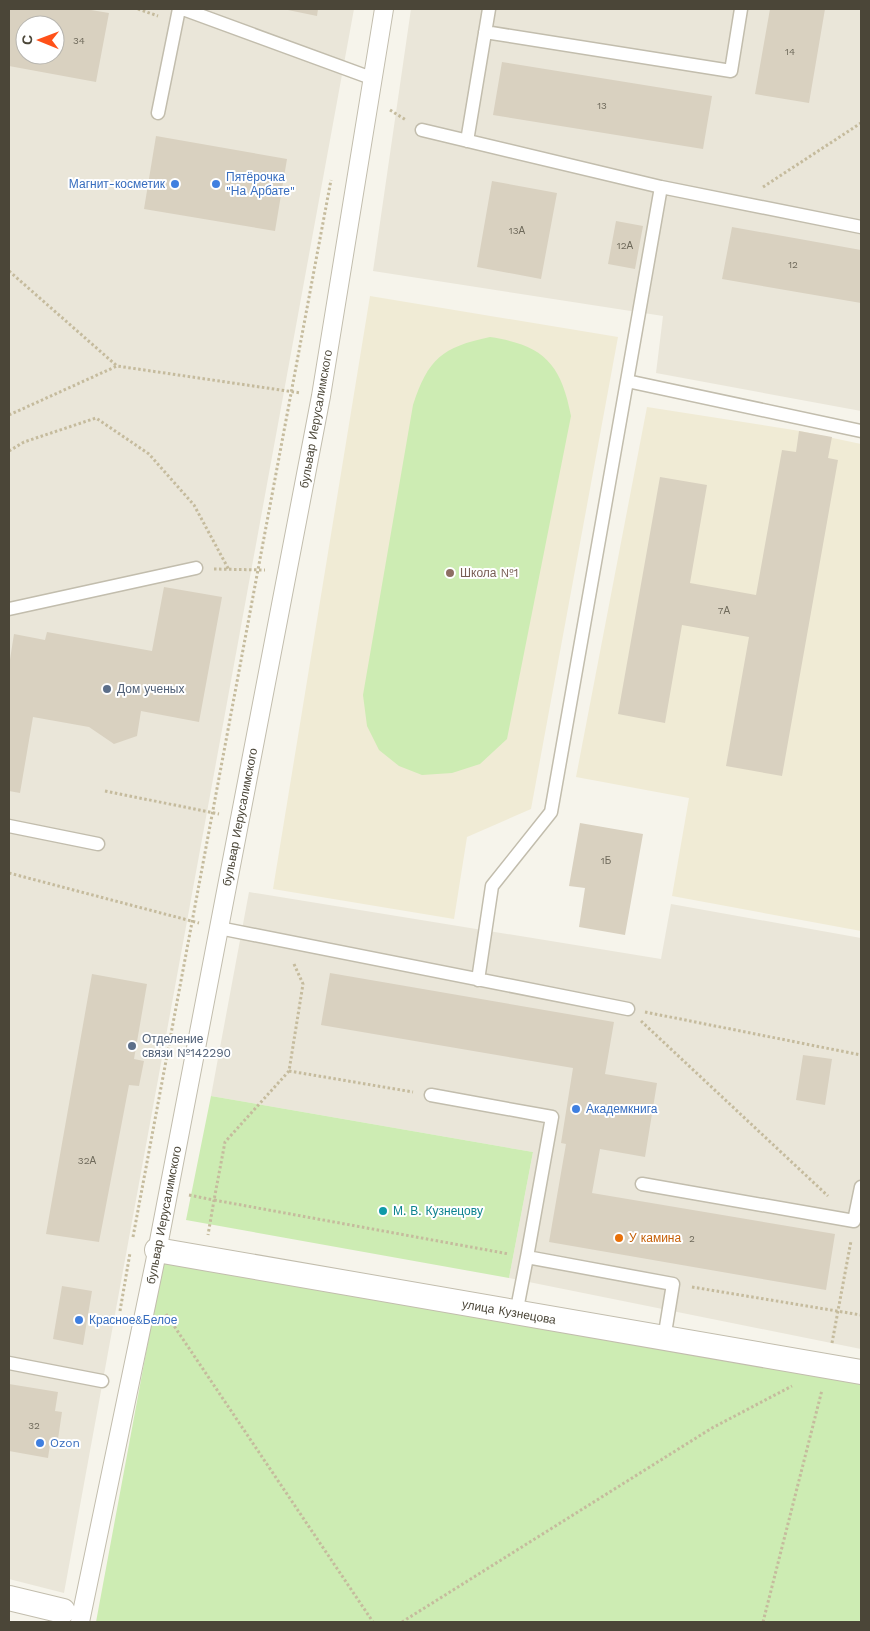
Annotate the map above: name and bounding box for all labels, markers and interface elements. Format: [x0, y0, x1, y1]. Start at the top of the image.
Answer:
north arrow [15, 15, 65, 65]
text: С [19, 35, 35, 45]
house number: 34 [73, 35, 85, 46]
house number: 14 [785, 46, 795, 57]
house number: 13 [597, 100, 607, 111]
place label: Пятёрочка "На Арбате" [226, 170, 295, 198]
place label: Магнит-косметик [69, 177, 166, 191]
marker: Магнит-косметик [169, 178, 181, 190]
marker: Пятёрочка "На Арбате" [210, 178, 222, 190]
house number: 13А [509, 225, 526, 236]
house number: 12А [617, 240, 634, 251]
house number: 12 [788, 259, 798, 270]
street label: бульвар Иерусалимского [297, 348, 335, 489]
place label: Школа №1 [460, 566, 518, 580]
marker: Школа №1 [444, 567, 456, 579]
house number: 7А [718, 605, 730, 616]
place label: Дом ученых [117, 682, 184, 696]
marker: Дом ученых [101, 683, 113, 695]
street label: бульвар Иерусалимского [220, 746, 260, 887]
house number: 1Б [601, 855, 612, 866]
place label: Отделение связи №142290 [142, 1032, 231, 1060]
marker: Отделение связи №142290 [126, 1040, 138, 1052]
place label: Академкнига [586, 1102, 658, 1116]
marker: Академкнига [570, 1103, 582, 1115]
street label: бульвар Иерусалимского [144, 1144, 184, 1285]
house number: 32А [78, 1155, 96, 1166]
place label: М. В. Кузнецову [393, 1204, 483, 1218]
marker: М. В. Кузнецову [377, 1205, 389, 1217]
place label: У камина [629, 1231, 681, 1245]
marker: У камина [613, 1232, 625, 1244]
house number: 2 [689, 1233, 695, 1244]
street label: улица Кузнецова [461, 1297, 557, 1327]
place label: Красное&Белое [89, 1313, 178, 1327]
marker: Красное&Белое [73, 1314, 85, 1326]
house number: 32 [28, 1420, 40, 1431]
place label: Ozon [50, 1436, 80, 1450]
marker: Ozon [34, 1437, 46, 1449]

